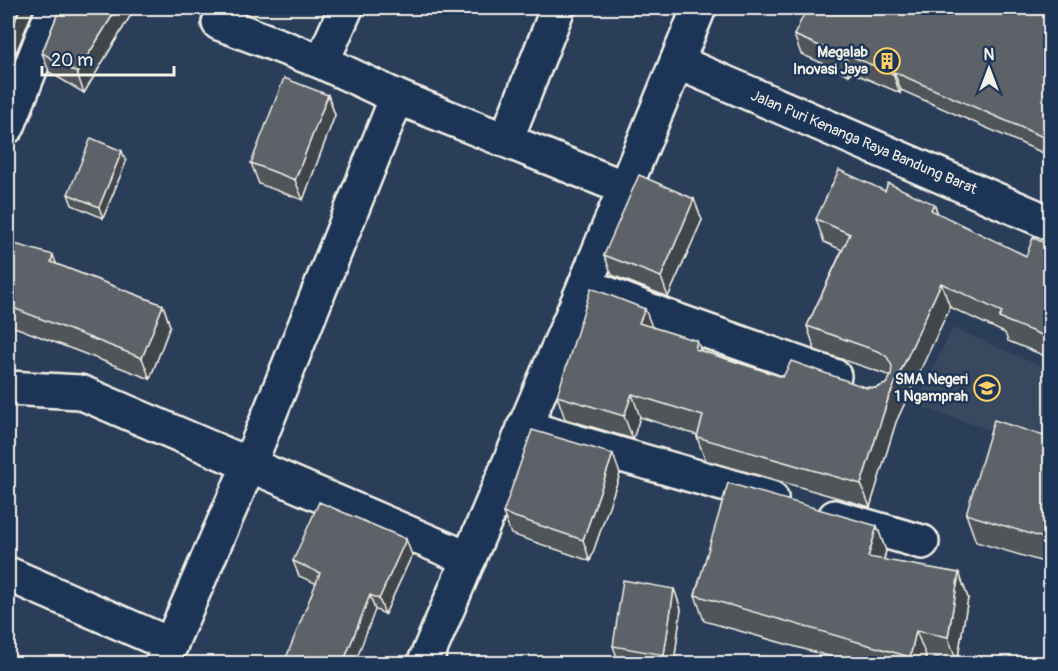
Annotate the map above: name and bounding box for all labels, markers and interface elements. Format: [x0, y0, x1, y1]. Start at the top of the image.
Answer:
scale bar [42, 39, 174, 77]
north arrow [959, 39, 1019, 99]
place label: Megalab Inovasi Jaya [793, 43, 868, 79]
text: N [984, 45, 995, 65]
building icon: Megalab Inovasi Jaya [872, 46, 902, 76]
text: 20 m [51, 49, 93, 72]
street label: Jalan Puri Kenanga Raya Bandung Barat [748, 86, 981, 199]
place label: SMA Negeri 1 Ngamprah [894, 370, 968, 406]
school or university icon: SMA Negeri 1 Ngamprah [972, 373, 1002, 403]

